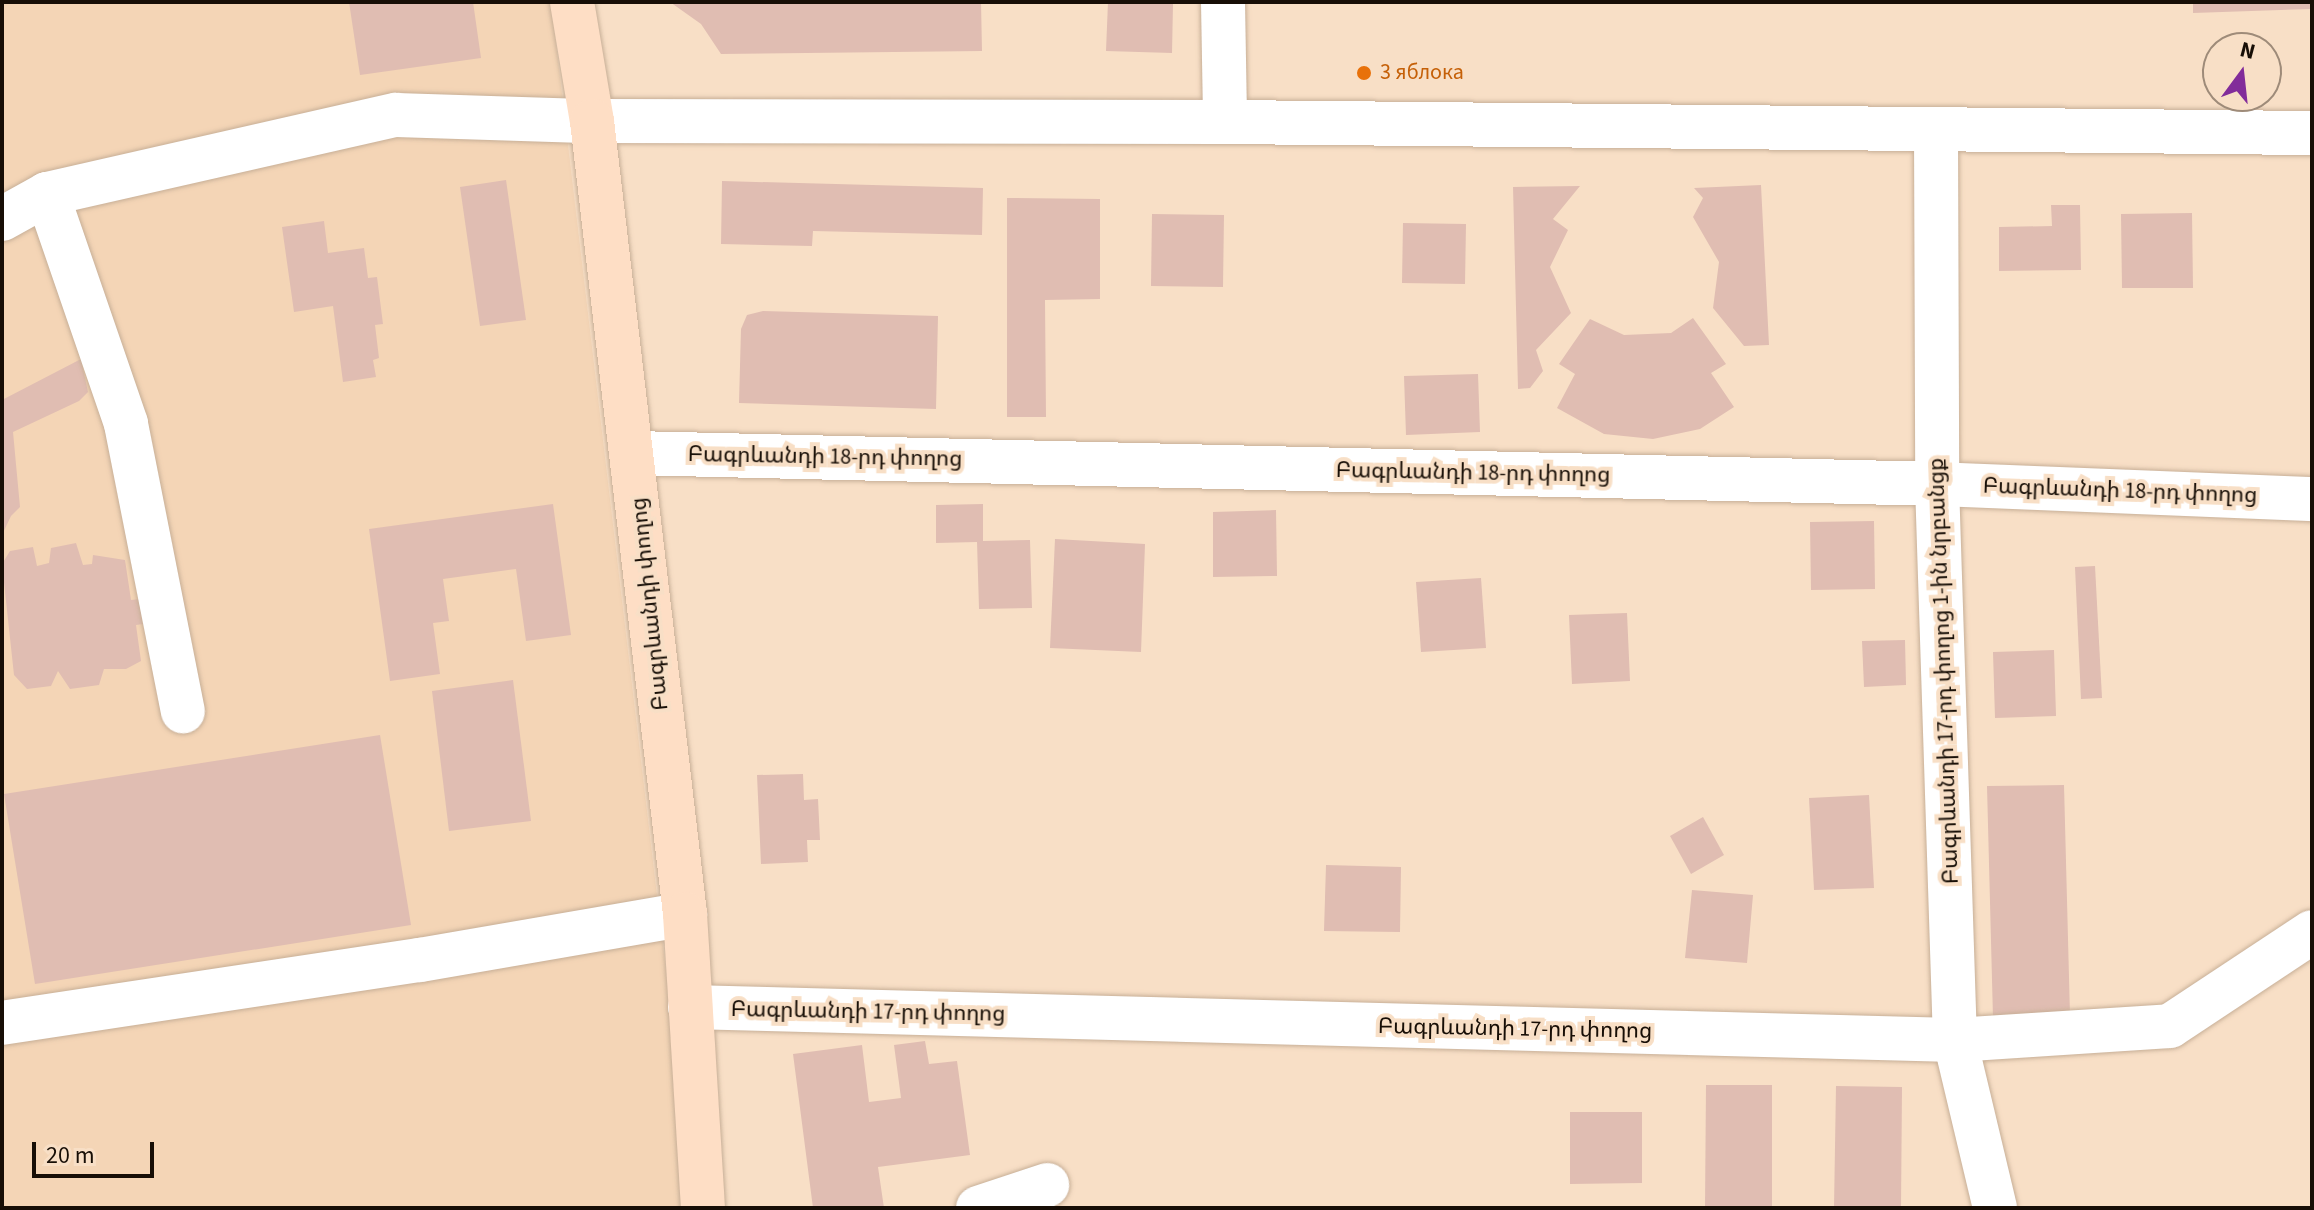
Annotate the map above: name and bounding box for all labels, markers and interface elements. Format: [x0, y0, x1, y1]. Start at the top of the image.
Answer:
north arrow [2202, 32, 2282, 112]
text: N [2236, 33, 2259, 68]
place label: 3 яблока [1380, 60, 1464, 86]
marker: 3 яблока [1355, 64, 1373, 82]
street label: Բագրևանդի 18-րդ փողոց [688, 441, 962, 473]
street label: Բագրևանդի 18-րդ փողոց [1336, 457, 1610, 489]
street label: Բագրևանդի 17-րդ փողոց 1-ին նրբանցք [1923, 457, 1965, 885]
street label: Բագրևանդի 18-րդ փողոց [1982, 473, 2258, 509]
street label: Բագրևանդի փողոց [626, 496, 674, 712]
street label: Բագրևանդի 17-րդ փողոց [731, 996, 1005, 1028]
street label: Բագրևանդի 17-րդ փողոց [1378, 1013, 1652, 1045]
scale bar [36, 1126, 158, 1176]
text: 20 m [46, 1138, 95, 1173]

